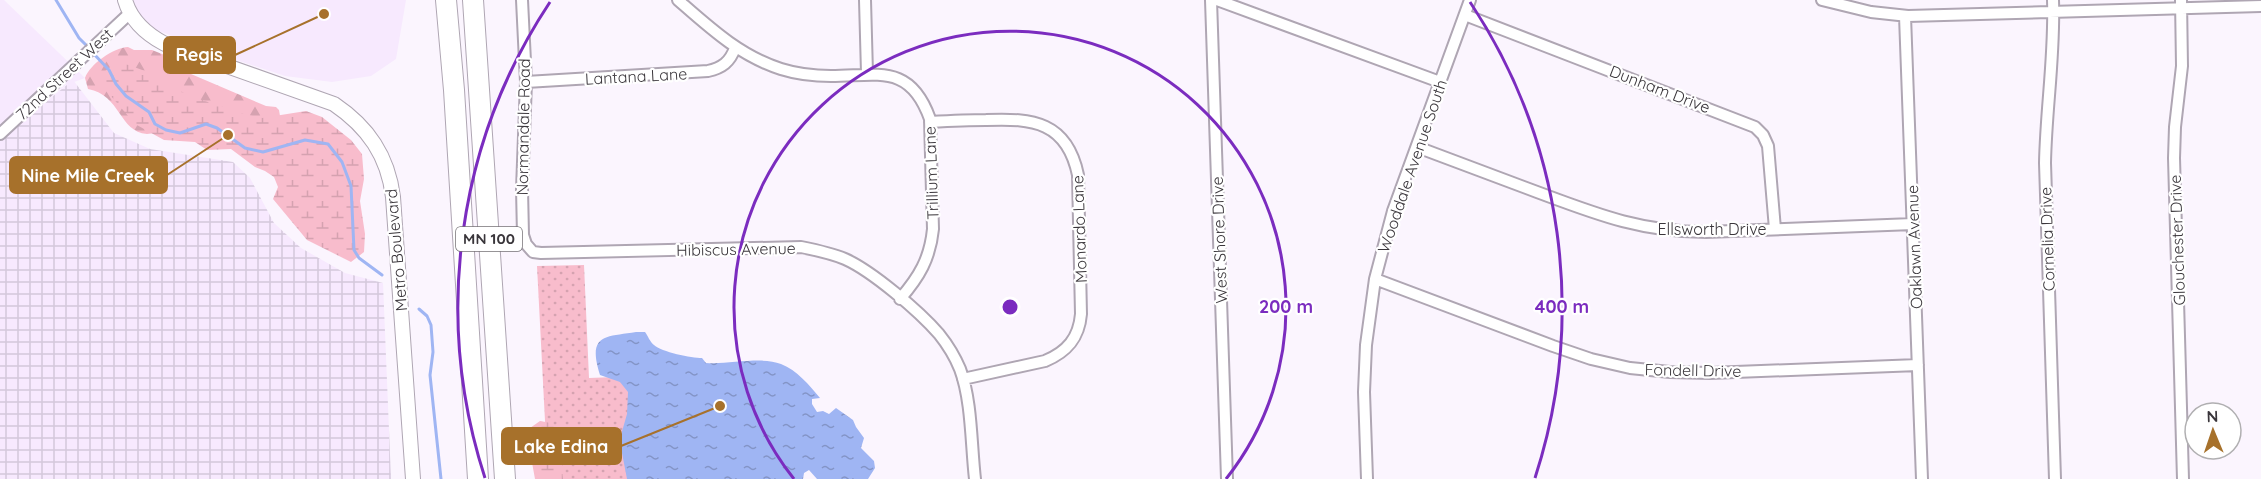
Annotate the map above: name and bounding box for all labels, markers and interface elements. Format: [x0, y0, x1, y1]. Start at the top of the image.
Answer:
street label: 72nd Street West [11, 24, 117, 124]
callout: Regis [164, 37, 235, 73]
text: Regis [175, 43, 223, 66]
street label: Normandale Road [512, 58, 534, 196]
street label: Dunham Drive [1607, 61, 1713, 117]
street label: Lantana Lane [584, 63, 688, 89]
street label: Wooddale Avenue South [1373, 77, 1451, 255]
street label: Trillium Lane [919, 126, 943, 220]
callout: Nine Mile Creek [10, 157, 167, 193]
text: Nine Mile Creek [21, 164, 155, 187]
street label: Glouchester Drive [2165, 174, 2189, 306]
street label: Monardo Lane [1067, 175, 1091, 283]
street label: West Shore Drive [1207, 176, 1231, 304]
street label: Oaklawn Avenue [1902, 185, 1926, 309]
street label: Cornelia Drive [2035, 187, 2059, 291]
street label: Metro Boulevard [381, 188, 411, 312]
street label: Ellsworth Drive [1657, 219, 1767, 239]
road number: MN 100 [456, 227, 522, 251]
street label: Hibiscus Avenue [676, 238, 796, 260]
text: 200 m [1259, 295, 1313, 318]
text: 400 m [1535, 295, 1589, 318]
centre of rings [1000, 297, 1020, 317]
street label: Fondell Drive [1644, 359, 1742, 381]
north arrow [2183, 401, 2243, 461]
text: N [2206, 406, 2219, 426]
callout: Lake Edina [502, 428, 621, 464]
text: Lake Edina [514, 435, 608, 458]

